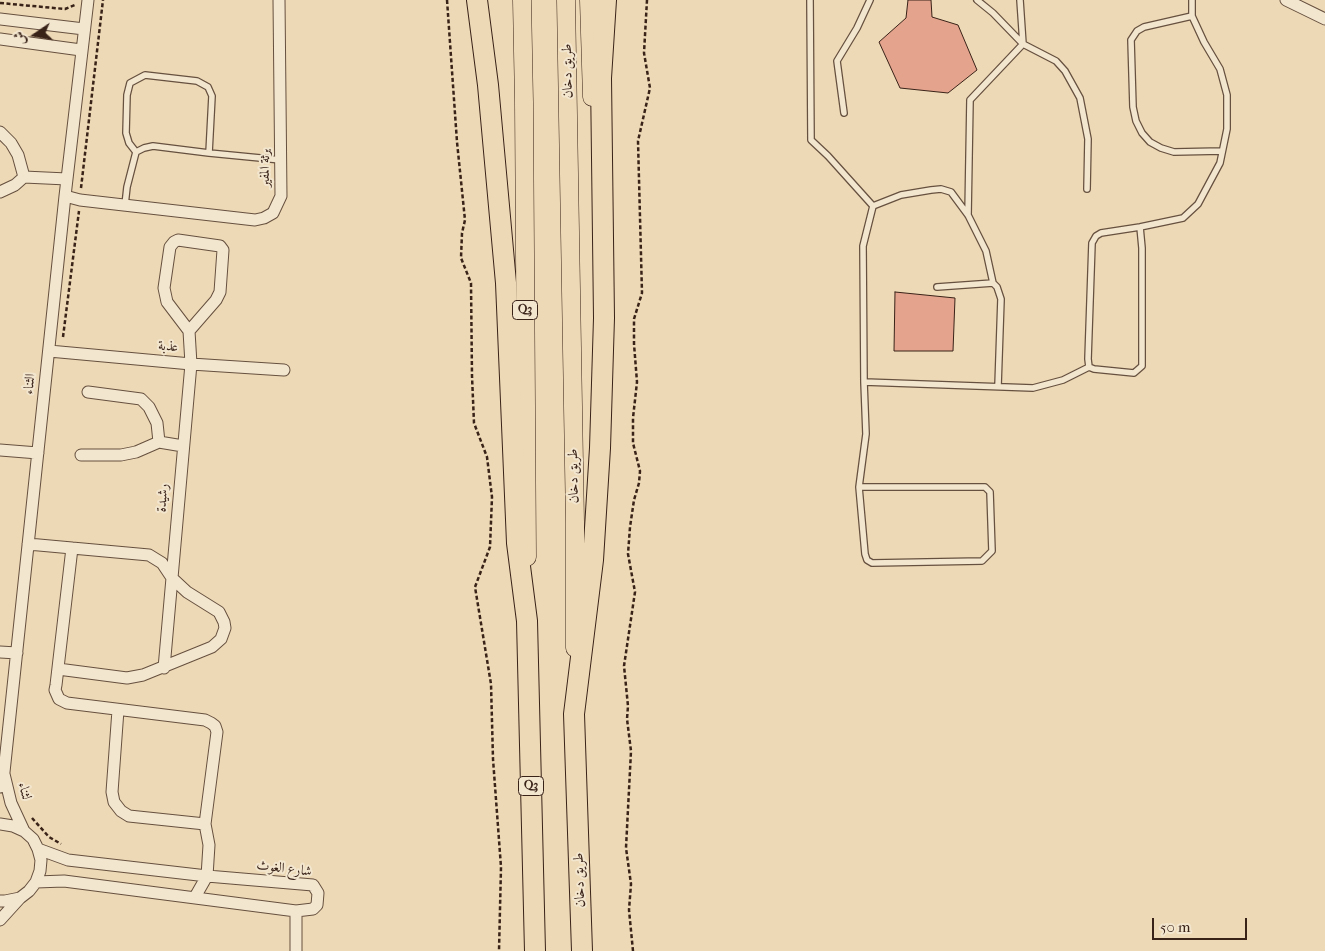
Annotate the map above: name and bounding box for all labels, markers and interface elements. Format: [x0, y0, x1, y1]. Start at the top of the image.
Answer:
north arrow [10, 10, 60, 60]
text: ش [10, 30, 30, 47]
street label: طريق دخان [559, 44, 577, 98]
street label: برثة المفير [258, 149, 274, 187]
road number: Q3 [512, 300, 538, 320]
street label: عذبة [157, 338, 179, 356]
street label: الثناء [21, 373, 39, 395]
street label: طريق دخان [565, 449, 583, 503]
street label: رشيدة [153, 483, 173, 513]
road number: Q3 [518, 776, 544, 796]
street label: لثناء [13, 780, 35, 802]
street label: طريق دخان [571, 852, 589, 908]
street label: شارع الغوث [255, 857, 313, 881]
scale bar [1155, 908, 1250, 940]
text: 50 m [1160, 918, 1190, 936]

